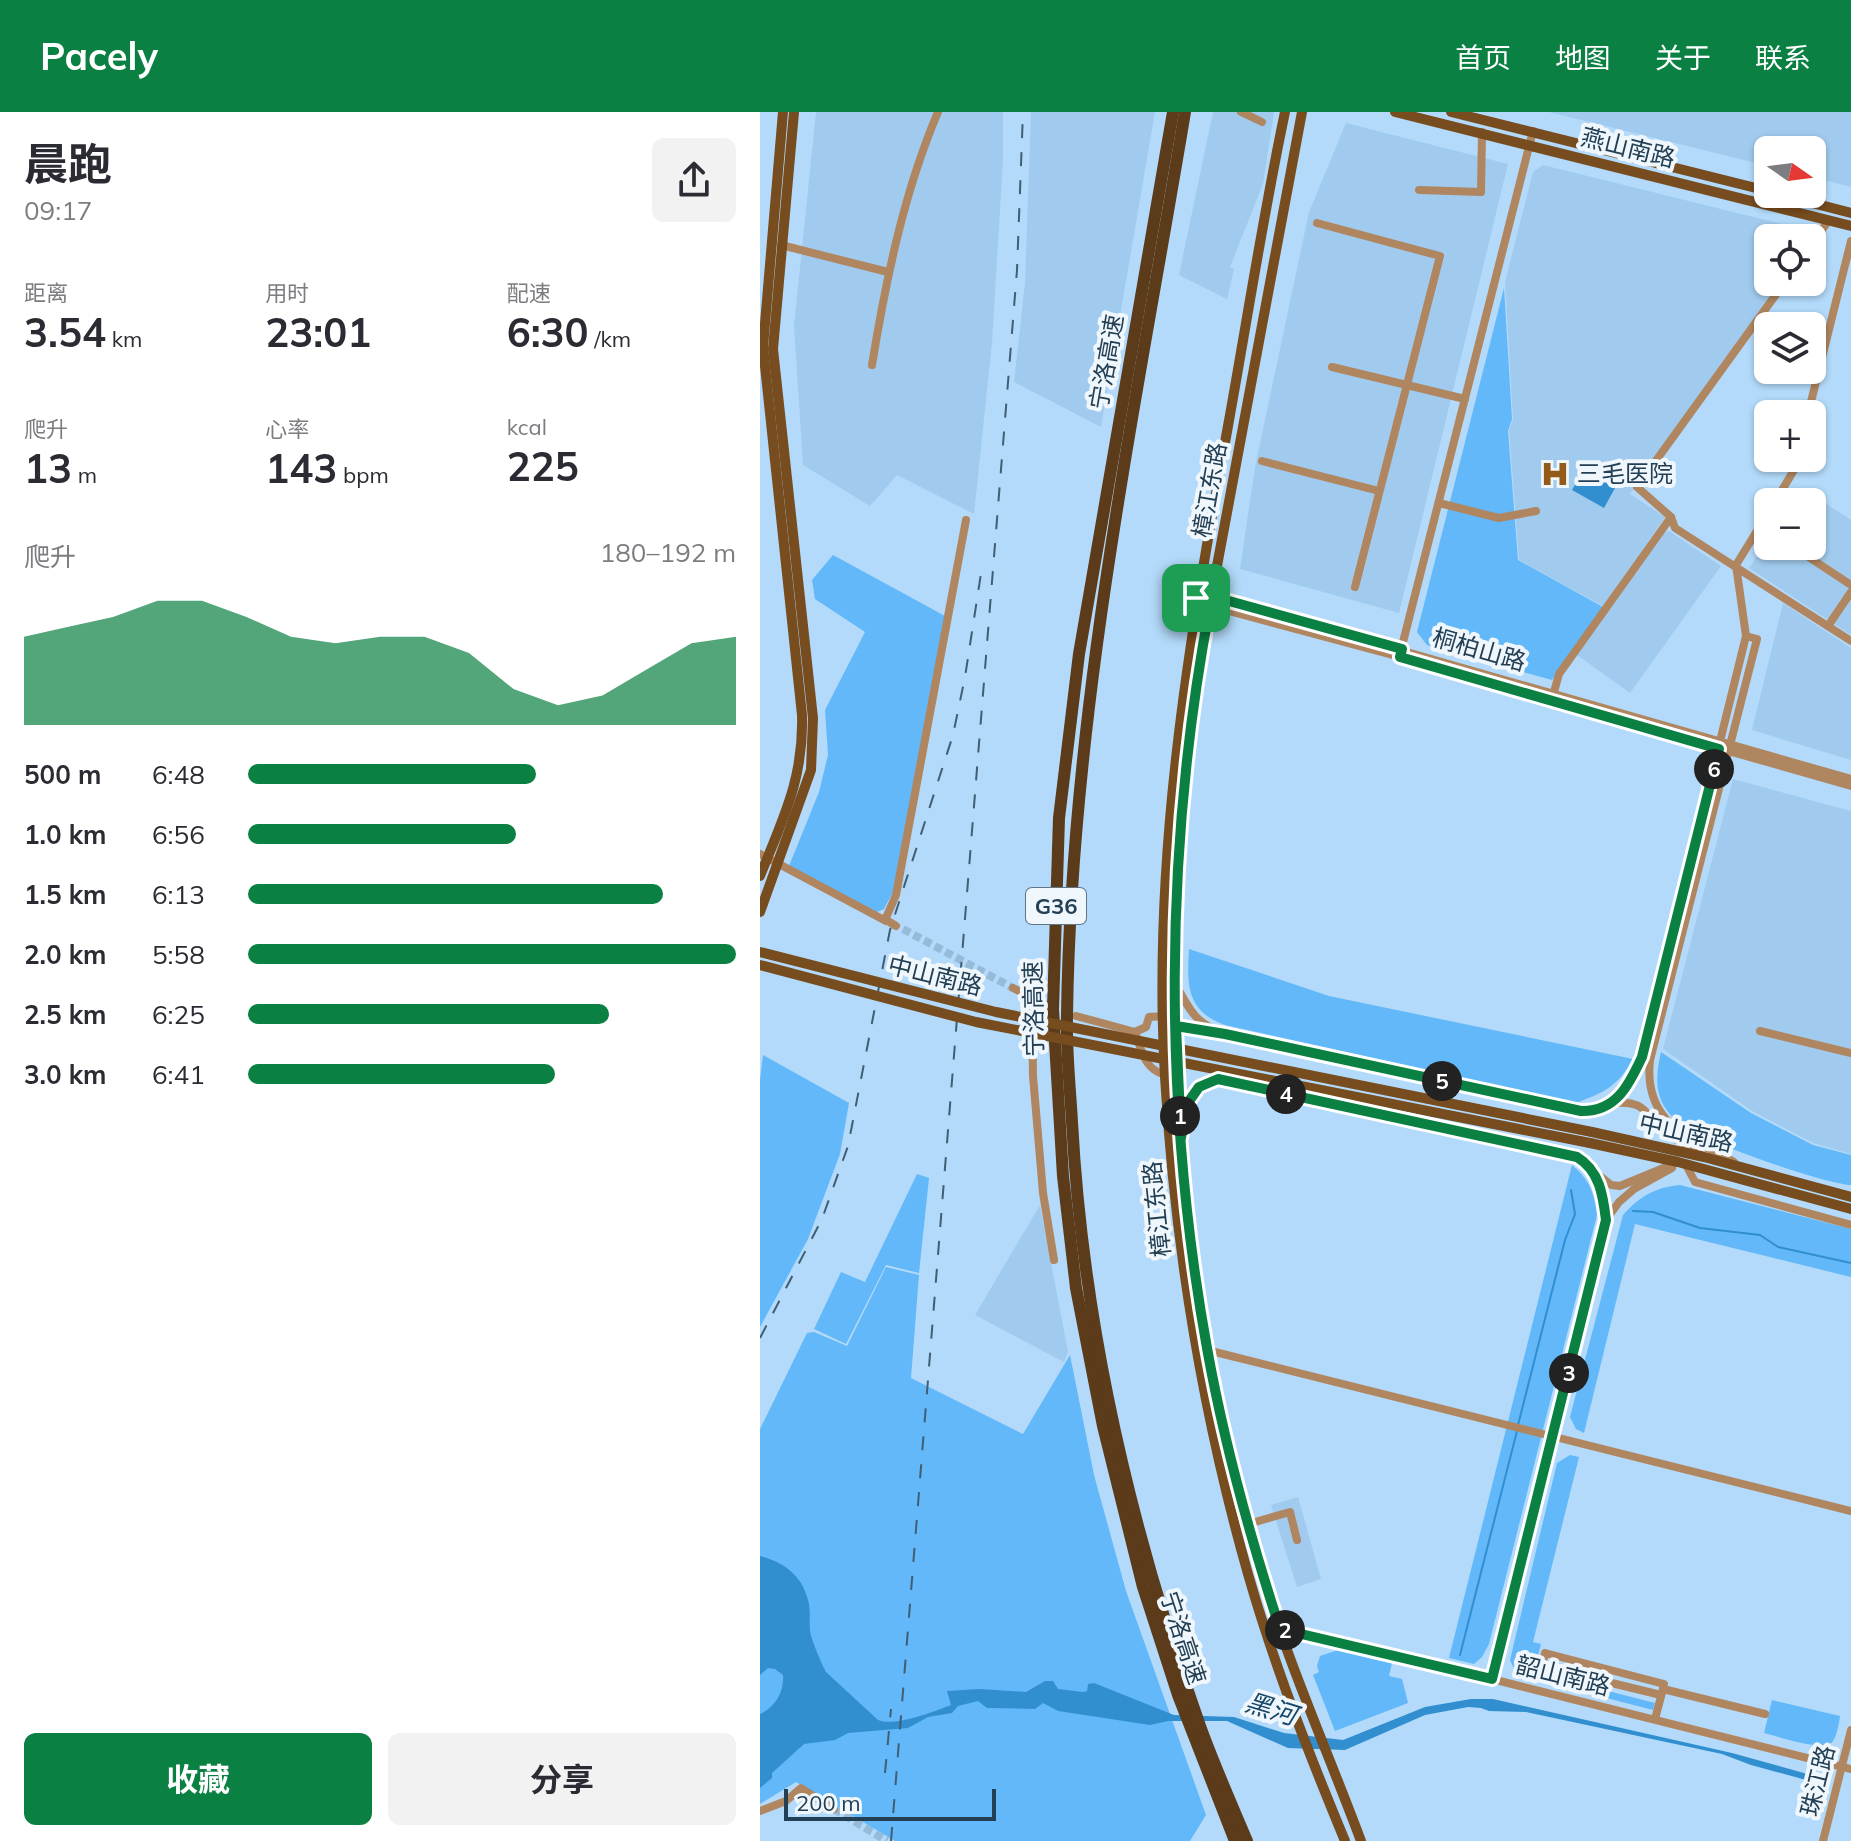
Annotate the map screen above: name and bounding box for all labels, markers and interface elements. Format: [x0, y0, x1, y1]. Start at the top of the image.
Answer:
text: Pacely [40, 32, 158, 80]
text: 首页 [1455, 40, 1511, 75]
text: 地图 [1555, 40, 1611, 75]
text: 关于 [1655, 40, 1711, 75]
text: 联系 [1755, 40, 1811, 75]
street label: 燕山南路 [1578, 121, 1678, 173]
text: 晨跑 [24, 136, 112, 191]
north arrow [1754, 136, 1826, 208]
map controls [1754, 136, 1826, 560]
button: share [652, 138, 736, 222]
text: 09:17 [24, 194, 92, 227]
button: locate [1754, 224, 1826, 296]
text: 距离 [24, 279, 68, 307]
text: 用时 [265, 279, 309, 307]
text: 配速 [507, 279, 551, 307]
text: 3.54 [24, 307, 106, 357]
text: 23:01 [265, 307, 371, 357]
text: 6:30 [507, 307, 589, 357]
street label: 宁洛高速 [1083, 312, 1129, 412]
button: layers [1754, 312, 1826, 384]
text: km [106, 325, 142, 353]
text: /km [589, 325, 631, 353]
button: + [1754, 400, 1826, 472]
text: kcal [507, 413, 547, 441]
text: 爬升 [24, 415, 68, 443]
text: 心率 [265, 415, 309, 443]
street label: 樟江东路 [1186, 440, 1232, 540]
text: 225 [507, 441, 579, 491]
text: 13 [24, 443, 72, 493]
text: 143 [265, 443, 337, 493]
place label: 三毛医院 [1577, 458, 1673, 488]
hospital icon: 三毛医院 [1540, 459, 1570, 489]
text: m [72, 461, 97, 489]
text: bpm [337, 461, 389, 489]
button: − [1754, 488, 1826, 560]
text: 180–192 m [600, 536, 736, 569]
text: 爬升 [24, 540, 76, 573]
pin [1162, 564, 1230, 632]
icon: arrive [1174, 576, 1218, 620]
street label: 桐柏山路 [1429, 621, 1530, 677]
pin: 6 [1694, 749, 1734, 789]
text: 6 [1707, 755, 1721, 783]
text: 500 m [24, 758, 101, 791]
text: 6:48 [152, 758, 205, 791]
text: 1.0 km [24, 818, 107, 851]
text: 6:56 [152, 818, 205, 851]
text: 1.5 km [24, 878, 107, 911]
text: 6:13 [152, 878, 205, 911]
road number: G36 [1026, 888, 1086, 924]
text: 2.0 km [24, 938, 107, 971]
text: 5:58 [152, 938, 205, 971]
street label: 中山南路 [885, 949, 985, 1001]
street label: 宁洛高速 [1017, 961, 1049, 1057]
text: 2.5 km [24, 998, 107, 1031]
text: 6:25 [152, 998, 205, 1031]
text: 3.0 km [24, 1058, 107, 1091]
text: 6:41 [152, 1058, 205, 1091]
pin: 5 [1422, 1061, 1462, 1101]
text: 5 [1435, 1067, 1449, 1095]
pin: 4 [1266, 1074, 1306, 1114]
text: 4 [1279, 1080, 1293, 1108]
pin: 1 [1160, 1096, 1200, 1136]
text: 1 [1173, 1102, 1187, 1130]
street label: 中山南路 [1636, 1107, 1736, 1157]
street label: 樟江东路 [1136, 1160, 1176, 1258]
pin: 3 [1549, 1353, 1589, 1393]
text: 3 [1562, 1359, 1576, 1387]
street label: 宁洛高速 [1155, 1587, 1213, 1688]
pin: 2 [1265, 1610, 1305, 1650]
text: 2 [1278, 1616, 1292, 1644]
street label: 韶山南路 [1513, 1649, 1613, 1701]
water label: 黑河 [1241, 1685, 1306, 1733]
button: 收藏 [24, 1733, 372, 1825]
button: 分享 [388, 1733, 736, 1825]
street label: 珠江路 [1794, 1742, 1840, 1819]
scale bar [784, 1785, 996, 1821]
text: 200 m [796, 1789, 861, 1817]

